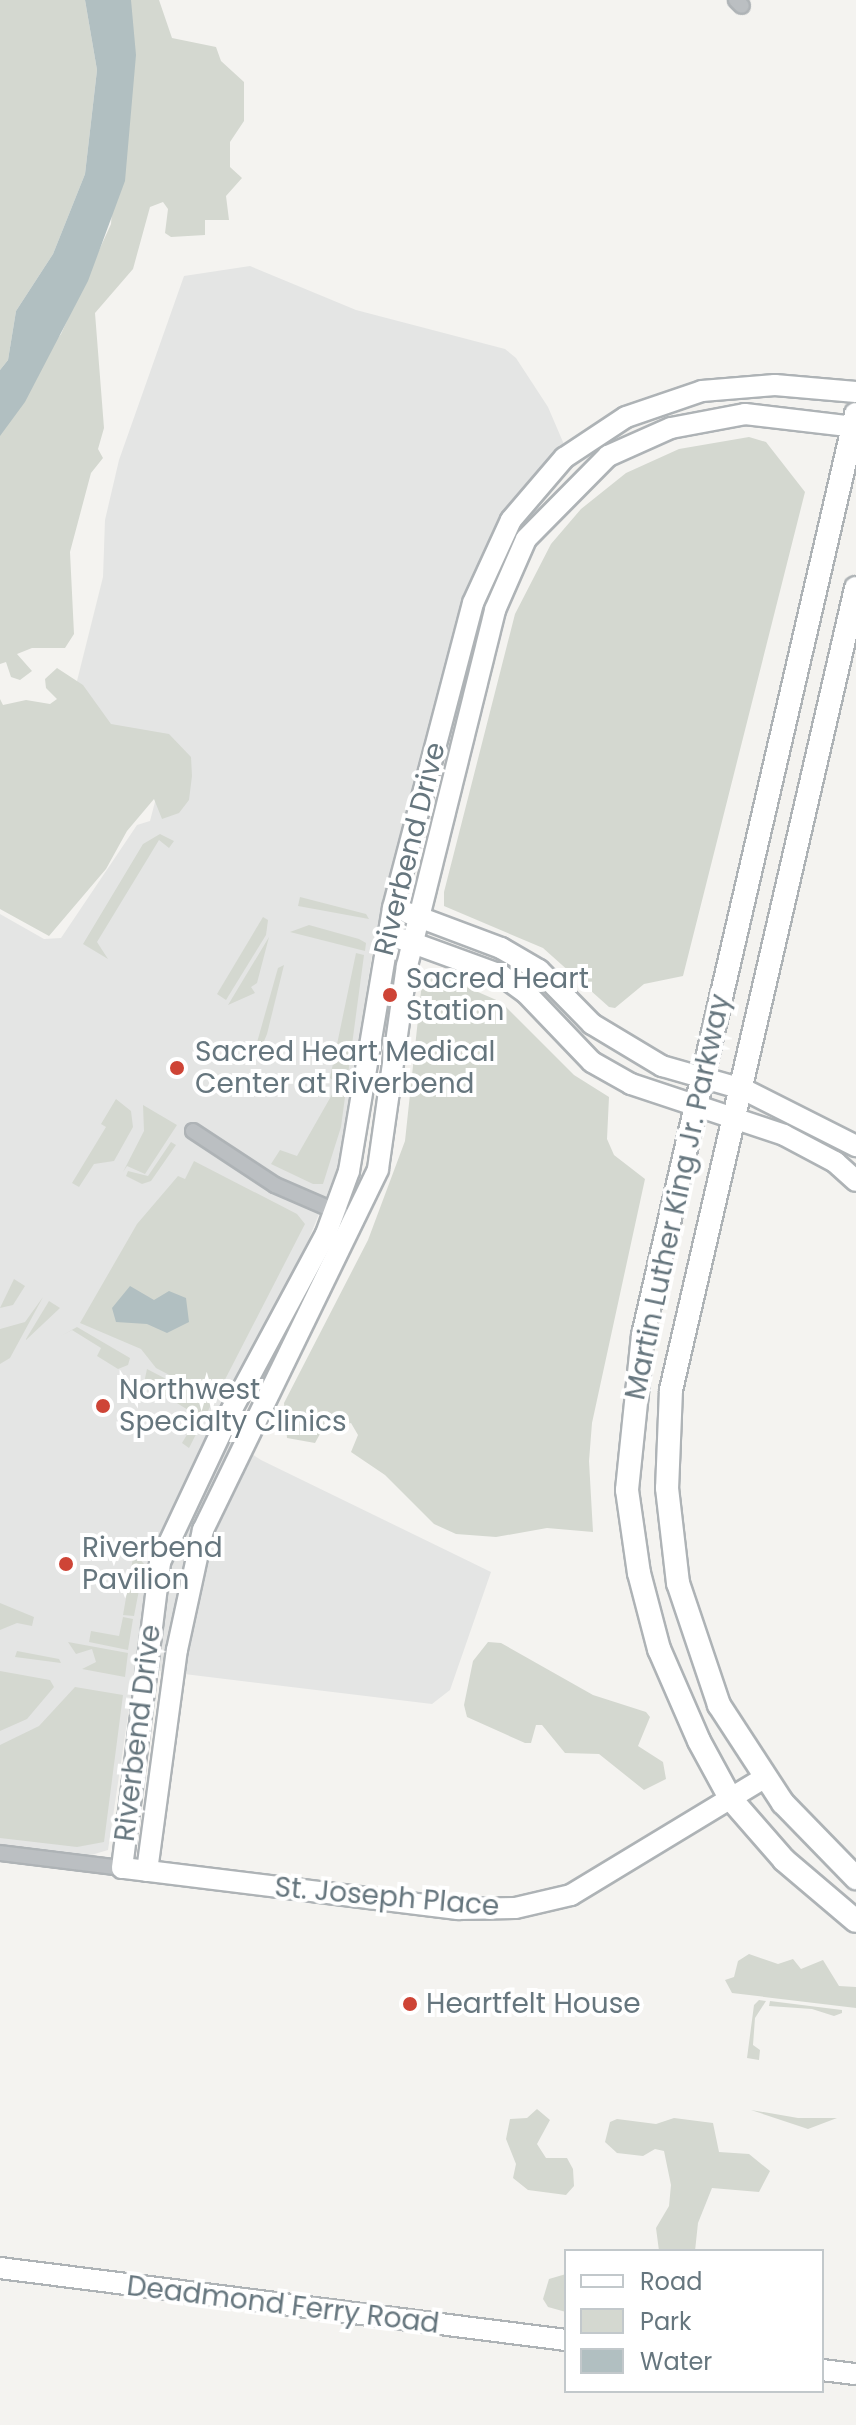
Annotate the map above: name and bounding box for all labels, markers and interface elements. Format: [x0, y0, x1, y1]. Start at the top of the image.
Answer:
street label: Riverbend Drive [367, 739, 453, 959]
place label: Sacred Heart Station [406, 962, 589, 1028]
marker: Sacred Heart Station [381, 986, 399, 1004]
street label: Martin Luther King Jr. Parkway [619, 991, 737, 1403]
place label: Sacred Heart Medical Center at Riverbend [195, 1035, 495, 1101]
marker: Sacred Heart Medical Center at Riverbend [166, 1057, 188, 1079]
place label: Northwest Specialty Clinics [119, 1373, 347, 1439]
marker: Northwest Specialty Clinics [94, 1397, 112, 1415]
place label: Riverbend Pavilion [82, 1531, 223, 1597]
marker: Riverbend Pavilion [57, 1555, 75, 1573]
street label: Riverbend Drive [108, 1623, 168, 1843]
street label: St. Joseph Place [273, 1870, 501, 1924]
place label: Heartfelt House [426, 1987, 641, 2021]
marker: Heartfelt House [401, 1995, 419, 2013]
legend [564, 2249, 824, 2393]
text: Road [640, 2265, 702, 2298]
street label: Deadmond Ferry Road [125, 2269, 441, 2341]
text: Park [640, 2305, 691, 2338]
text: Water [640, 2345, 712, 2378]

